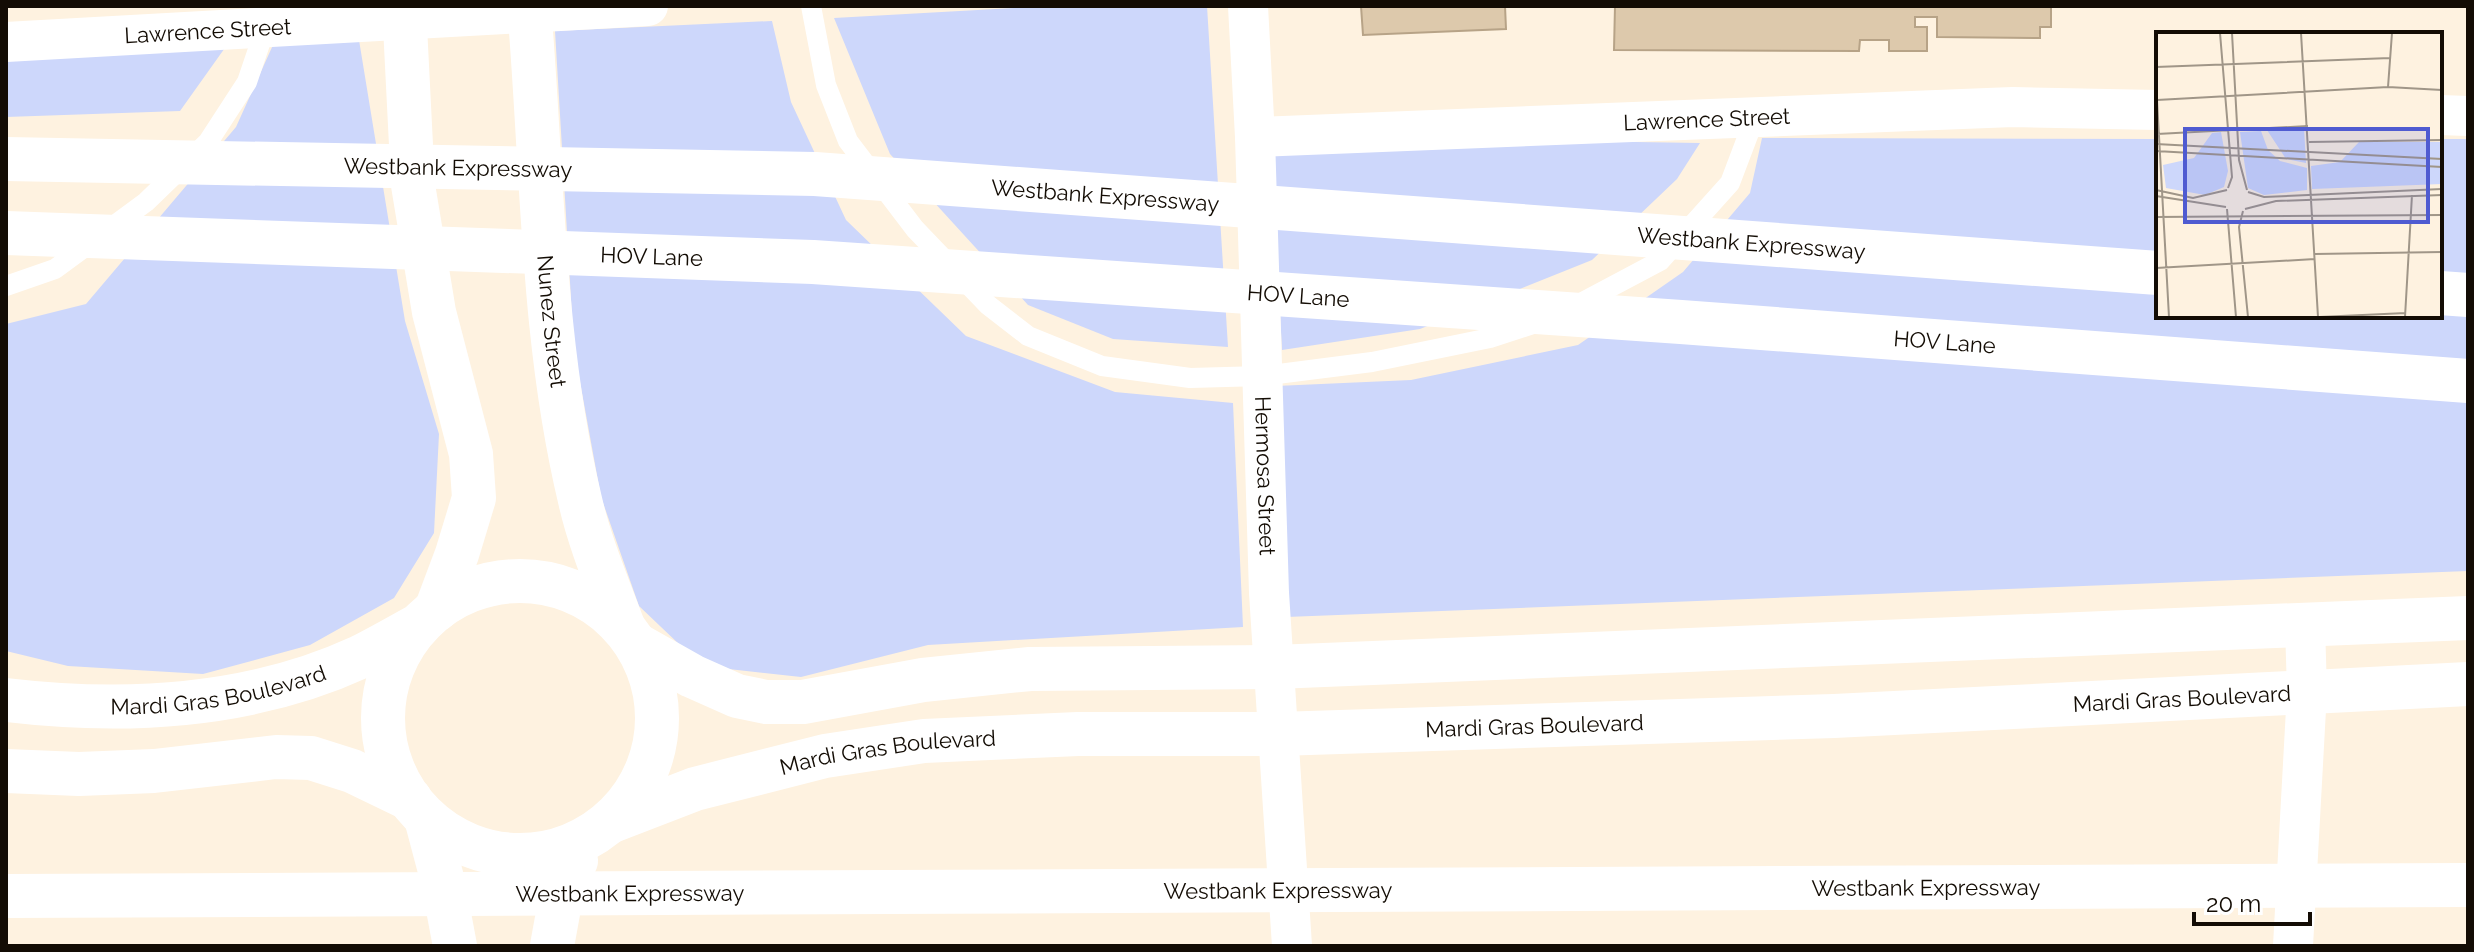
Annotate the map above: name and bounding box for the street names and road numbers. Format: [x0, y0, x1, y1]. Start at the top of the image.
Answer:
street label: Lawrence Street [124, 13, 292, 48]
street label: Lawrence Street [1623, 103, 1791, 135]
street label: Westbank Expressway [343, 152, 573, 182]
street label: Westbank Expressway [990, 174, 1220, 217]
street label: Westbank Expressway [1636, 222, 1866, 264]
street label: HOV Lane [600, 241, 703, 271]
street label: Nunez Street [532, 254, 572, 390]
street label: HOV Lane [1246, 279, 1350, 312]
street label: HOV Lane [1893, 325, 1997, 359]
street label: Hermosa Street [1250, 396, 1281, 556]
street label: Mardi Gras Boulevard [110, 659, 329, 720]
street label: Mardi Gras Boulevard [2072, 680, 2292, 717]
street label: Mardi Gras Boulevard [1425, 709, 1644, 742]
street label: Mardi Gras Boulevard [777, 725, 997, 780]
street label: Westbank Expressway [1812, 874, 2041, 901]
street label: Westbank Expressway [1164, 877, 1393, 904]
street label: Westbank Expressway [516, 880, 745, 907]

